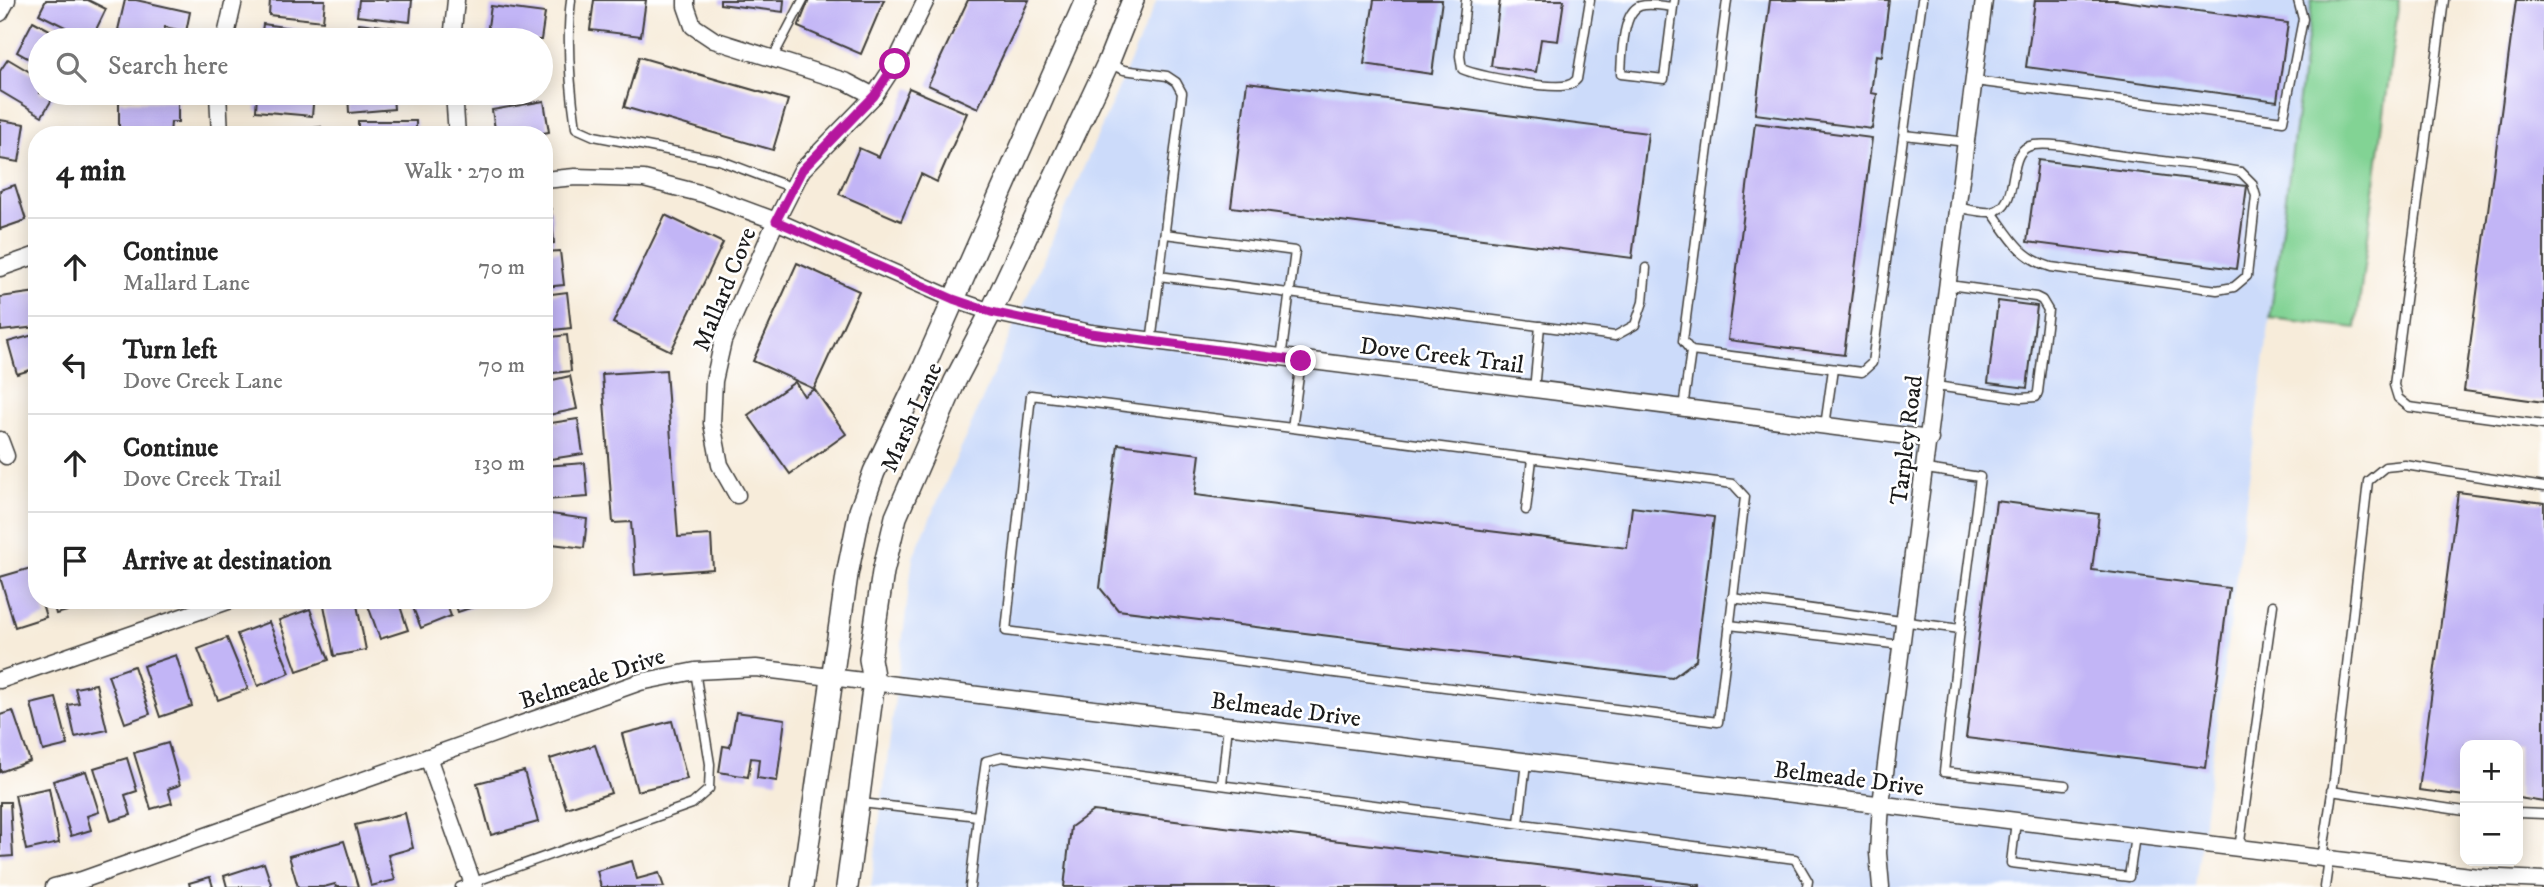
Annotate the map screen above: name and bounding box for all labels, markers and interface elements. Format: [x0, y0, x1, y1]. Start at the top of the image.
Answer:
search box [28, 28, 553, 105]
icon: search [52, 48, 90, 86]
route start [879, 48, 910, 79]
text: Search here [108, 50, 228, 83]
text: 4 min [56, 153, 126, 190]
text: Walk · 270 m [404, 157, 525, 186]
street label: Mallard Cove [687, 223, 763, 356]
text: Continue [123, 236, 218, 269]
icon: ahead [56, 248, 94, 286]
text: 70 m [478, 253, 525, 282]
text: Mallard Lane [123, 269, 250, 298]
street label: Dove Creek Trail [1358, 331, 1526, 381]
text: Turn left [123, 334, 217, 367]
route end [1285, 345, 1316, 376]
icon: left [56, 346, 94, 384]
text: 70 m [478, 351, 525, 380]
street label: Marsh Lane [874, 358, 949, 477]
text: Dove Creek Lane [123, 367, 283, 396]
street label: Tarpley Road [1884, 374, 1930, 507]
text: Continue [123, 432, 218, 465]
icon: ahead [56, 444, 94, 482]
text: 130 m [473, 449, 525, 478]
text: Dove Creek Trail [123, 465, 281, 494]
icon: arrive [56, 542, 94, 580]
text: Arrive at destination [123, 545, 332, 578]
street label: Belmeade Drive [516, 641, 669, 717]
street label: Belmeade Drive [1209, 686, 1363, 734]
map controls [2460, 740, 2523, 866]
button: + [2460, 740, 2523, 803]
street label: Belmeade Drive [1772, 755, 1926, 803]
button: − [2460, 803, 2523, 866]

